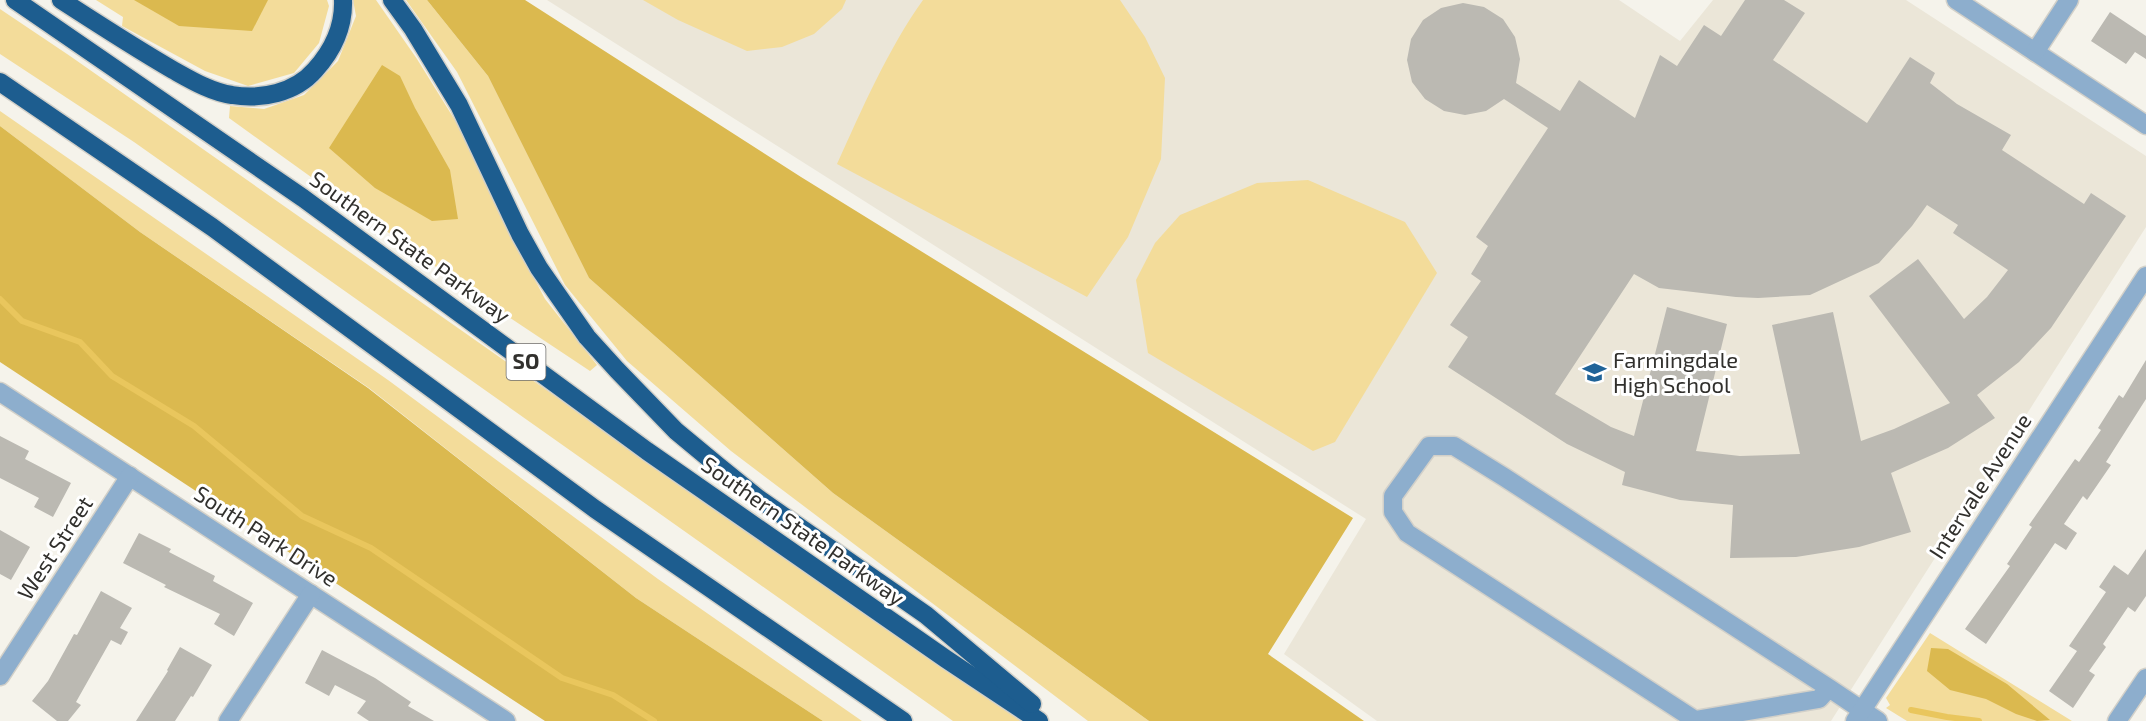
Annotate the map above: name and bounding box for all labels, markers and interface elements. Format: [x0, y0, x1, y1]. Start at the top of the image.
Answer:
street label: Southern State Parkway [305, 165, 516, 328]
road number: SO [506, 344, 546, 380]
place label: Farmingdale High School [1613, 346, 1738, 397]
school or university icon: Farmingdale High School [1582, 360, 1608, 386]
street label: Intervale Avenue [1923, 408, 2036, 563]
street label: Southern State Parkway [697, 450, 910, 610]
street label: South Park Drive [190, 479, 343, 591]
street label: West Street [11, 491, 97, 604]

